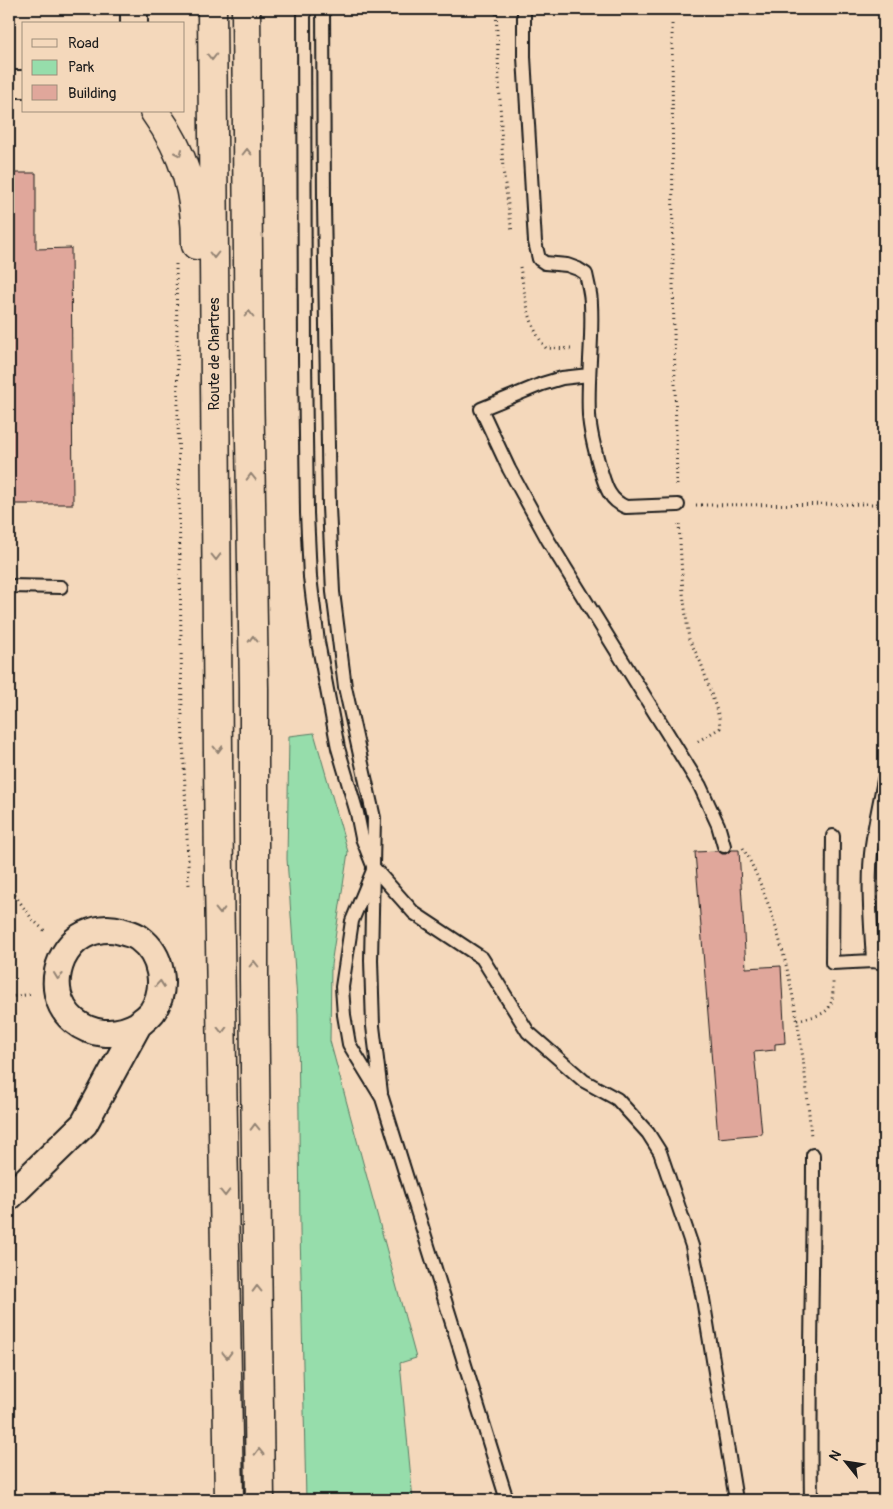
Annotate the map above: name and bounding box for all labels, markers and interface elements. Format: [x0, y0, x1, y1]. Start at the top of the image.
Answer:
legend [22, 22, 185, 112]
text: Road [68, 34, 99, 53]
one-way arrow [207, 54, 217, 62]
text: Park [68, 58, 95, 77]
text: Building [68, 84, 116, 103]
one-way arrow [242, 147, 252, 155]
one-way arrow [173, 148, 184, 157]
one-way arrow [209, 252, 219, 259]
street label: Route de Chartres [205, 297, 224, 410]
one-way arrow [244, 310, 254, 318]
one-way arrow [245, 472, 256, 480]
one-way arrow [211, 554, 221, 562]
one-way arrow [248, 635, 258, 642]
one-way arrow [213, 746, 223, 753]
one-way arrow [214, 908, 225, 916]
one-way arrow [249, 960, 259, 968]
one-way arrow [53, 972, 64, 980]
one-way arrow [155, 980, 166, 988]
one-way arrow [217, 1027, 227, 1035]
one-way arrow [250, 1122, 260, 1130]
one-way arrow [220, 1189, 230, 1197]
one-way arrow [252, 1285, 263, 1293]
one-way arrow [222, 1352, 232, 1359]
north arrow [820, 1436, 870, 1486]
one-way arrow [254, 1447, 265, 1455]
text: N [825, 1447, 845, 1464]

